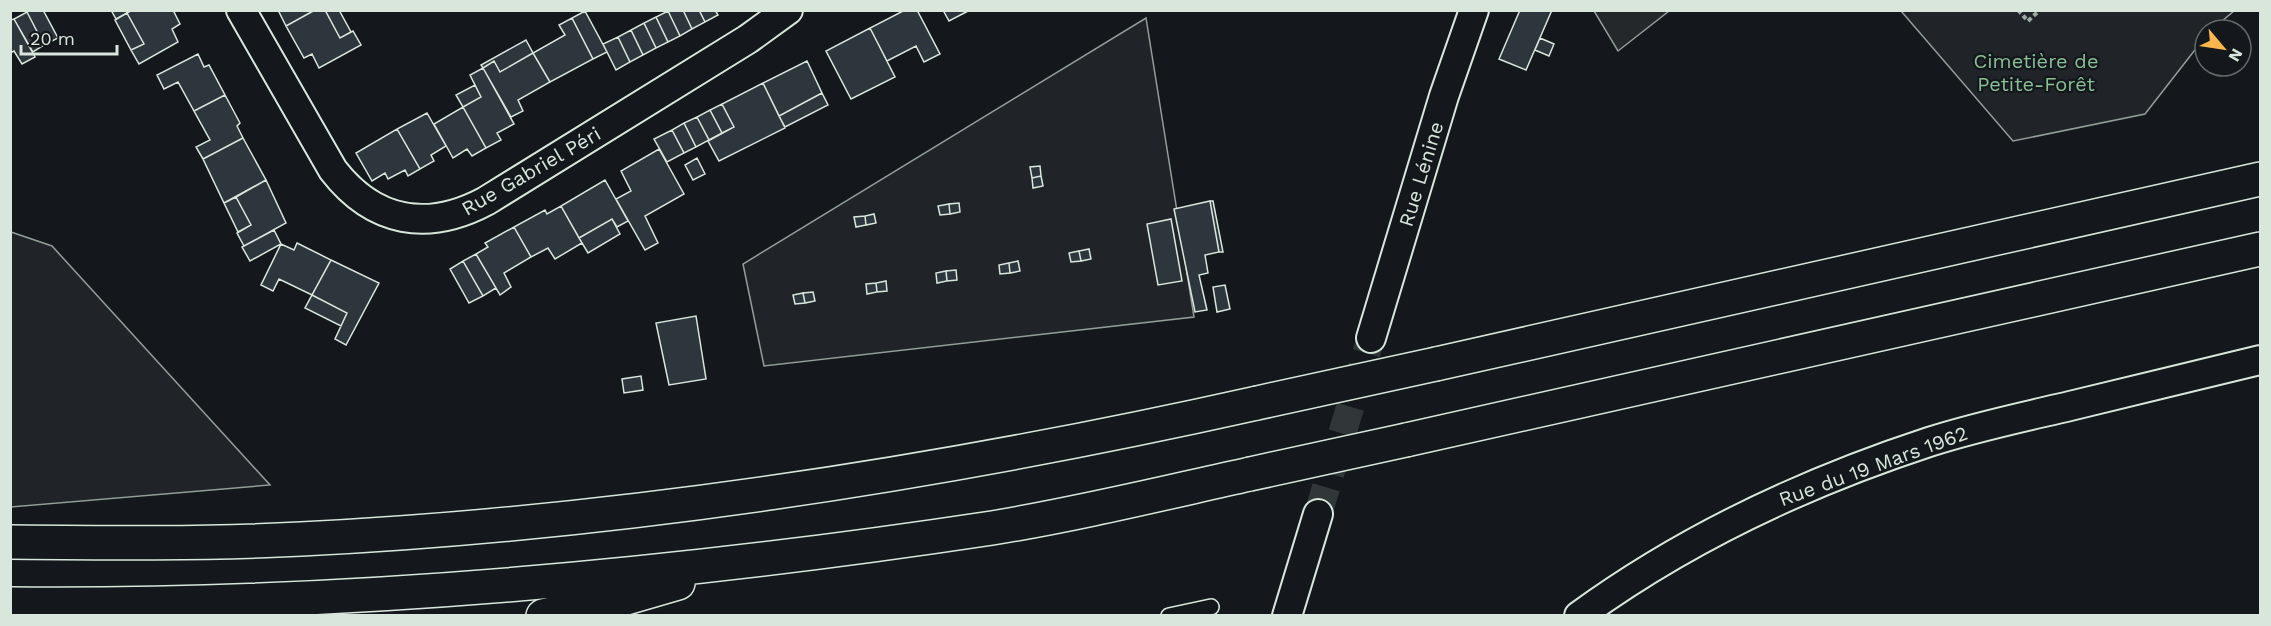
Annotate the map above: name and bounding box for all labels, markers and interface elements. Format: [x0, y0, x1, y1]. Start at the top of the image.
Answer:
scale bar [21, 18, 117, 56]
north arrow [2193, 18, 2253, 78]
text: 20 m [30, 28, 75, 49]
text: N [2224, 45, 2247, 65]
park label: Cimetière de Petite-Forêt [1974, 49, 2098, 96]
street label: Rue Lénine [1394, 119, 1448, 229]
street label: Rue Gabriel Péri [457, 122, 605, 220]
street label: Rue du 19 Mars 1962 [1775, 421, 1971, 511]

